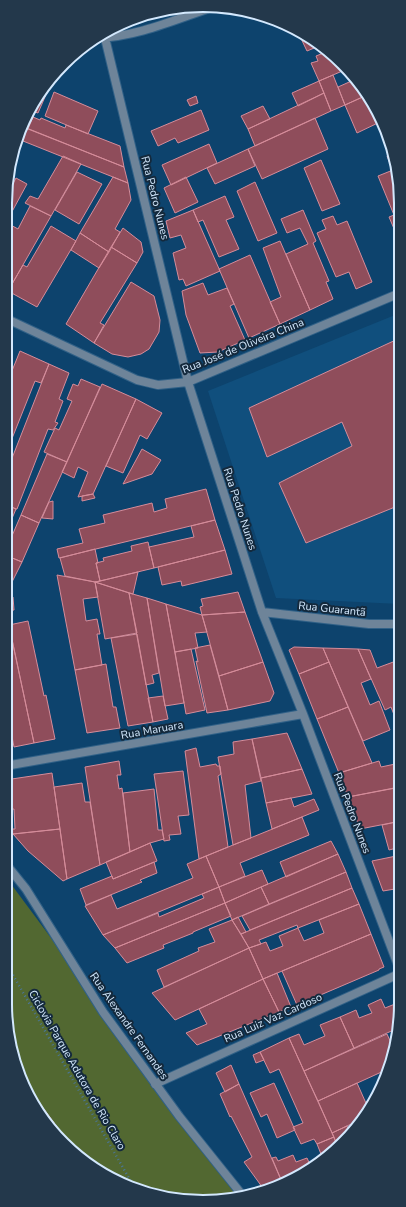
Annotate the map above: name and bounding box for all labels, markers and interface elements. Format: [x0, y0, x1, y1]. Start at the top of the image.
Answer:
street label: Rua Pedro Nunes [137, 155, 173, 241]
street label: Rua José de Oliveira China [180, 315, 306, 377]
street label: Rua Pedro Nunes [220, 466, 260, 552]
street label: Rua Guarantã [297, 598, 367, 620]
street label: Rua Maruara [120, 717, 185, 743]
street label: Rua Pedro Nunes [330, 770, 374, 856]
street label: Rua Alexandre Fernandes [86, 969, 172, 1083]
street label: Ciclovia Parque Adutora de Rio Claro [25, 987, 129, 1153]
street label: Rua Luiz Vaz Cardoso [221, 990, 325, 1046]

